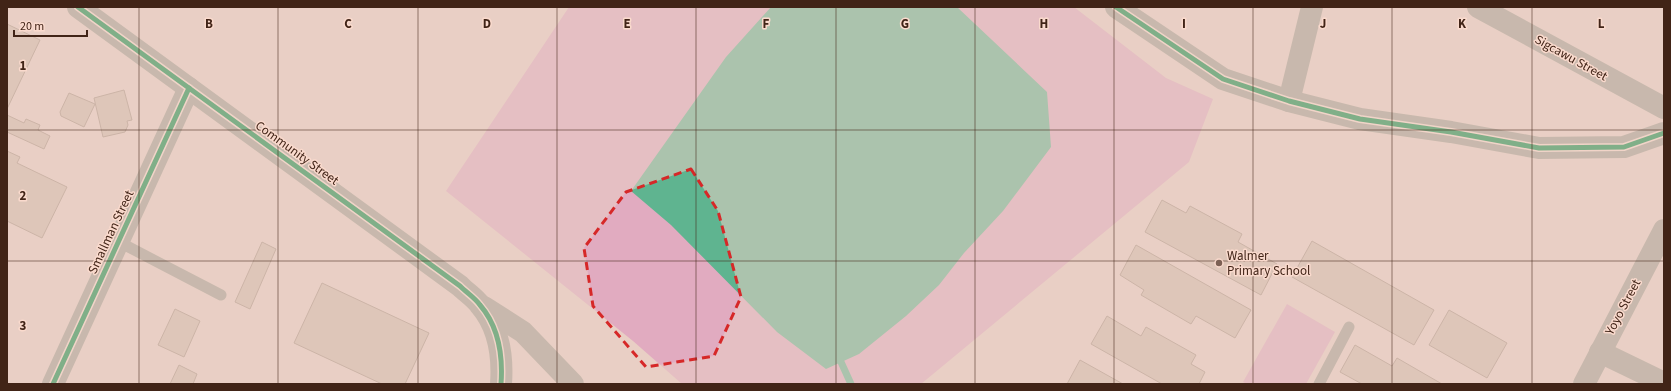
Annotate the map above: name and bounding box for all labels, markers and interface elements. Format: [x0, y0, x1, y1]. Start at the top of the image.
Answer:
scale bar [14, 12, 87, 38]
text: B [205, 15, 213, 33]
text: C [344, 15, 352, 33]
text: D [483, 15, 491, 33]
text: E [623, 15, 631, 33]
text: F [763, 15, 770, 33]
text: G [901, 15, 909, 33]
text: H [1040, 15, 1048, 33]
text: I [1182, 15, 1186, 33]
text: J [1320, 15, 1326, 33]
text: K [1458, 15, 1467, 33]
text: L [1598, 15, 1605, 33]
text: 20 m [20, 18, 44, 35]
street label: Sigcawu Street [1531, 31, 1611, 86]
text: 1 [20, 57, 27, 75]
street label: Community Street [252, 117, 343, 190]
text: 2 [20, 187, 27, 205]
street label: Smallman Street [84, 187, 139, 277]
place label: Walmer Primary School [1227, 247, 1310, 280]
marker: Walmer Primary School [1214, 258, 1224, 268]
street label: Yoyo Street [1600, 275, 1646, 339]
text: 3 [20, 317, 27, 335]

